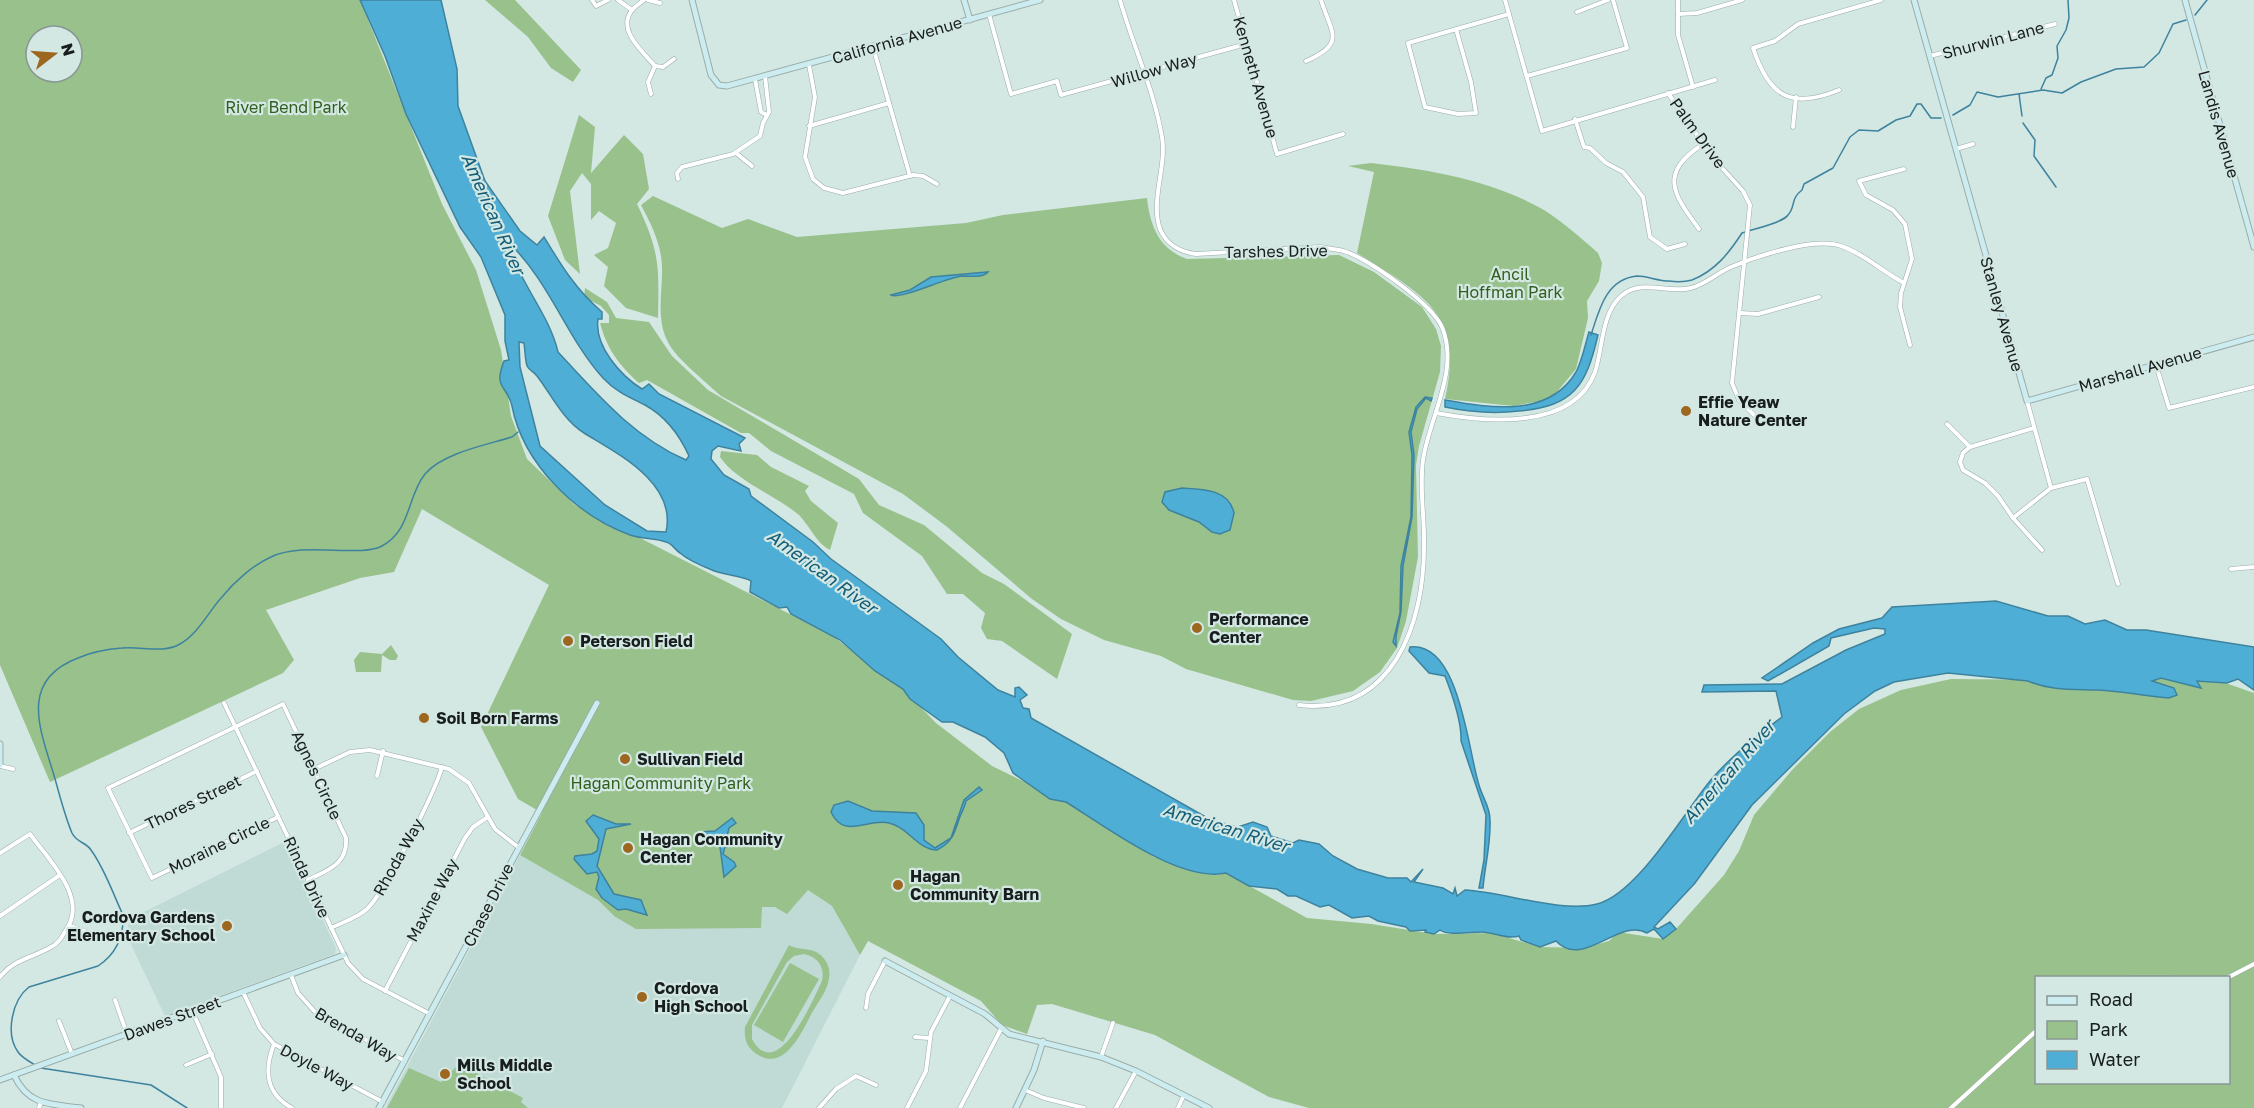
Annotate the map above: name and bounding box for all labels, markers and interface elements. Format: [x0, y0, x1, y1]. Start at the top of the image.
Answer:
street label: California Avenue [830, 12, 964, 68]
street label: Kenneth Avenue [1229, 14, 1283, 140]
street label: Shurwin Lane [1940, 17, 2046, 63]
north arrow [24, 24, 84, 84]
text: N [57, 41, 80, 58]
street label: Willow Way [1109, 48, 1199, 92]
street label: Landis Avenue [2194, 68, 2244, 180]
street label: Palm Drive [1666, 94, 1730, 172]
park label: River Bend Park [225, 97, 347, 117]
water label: American River [457, 150, 532, 280]
street label: Tarshes Drive [1224, 240, 1328, 262]
street label: Stanley Avenue [1976, 254, 2028, 374]
park label: Ancil Hoffman Park [1457, 264, 1563, 302]
street label: Marshall Avenue [2076, 342, 2204, 396]
place label: Effie Yeaw Nature Center [1698, 392, 1807, 430]
marker: Effie Yeaw Nature Center [1679, 404, 1693, 418]
water label: American River [764, 524, 884, 620]
place label: Performance Center [1209, 609, 1309, 647]
marker: Performance Center [1190, 621, 1204, 635]
place label: Peterson Field [580, 631, 693, 651]
marker: Peterson Field [561, 634, 575, 648]
place label: Soil Born Farms [436, 708, 559, 728]
marker: Soil Born Farms [417, 711, 431, 725]
water label: American River [1677, 713, 1781, 828]
street label: Agnes Circle [288, 727, 346, 823]
place label: Sullivan Field [637, 749, 743, 769]
marker: Sullivan Field [618, 752, 632, 766]
street label: Thores Street [142, 770, 244, 834]
park label: Hagan Community Park [571, 773, 751, 793]
water label: American River [1161, 798, 1295, 857]
street label: Moraine Circle [165, 812, 273, 878]
street label: Rhoda Way [369, 815, 428, 899]
place label: Hagan Community Center [640, 829, 783, 867]
street label: Rinda Drive [279, 833, 335, 921]
marker: Hagan Community Center [621, 841, 635, 855]
street label: Maxine Way [402, 855, 462, 945]
street label: Chase Drive [458, 860, 518, 950]
place label: Hagan Community Barn [910, 866, 1039, 904]
marker: Hagan Community Barn [891, 878, 905, 892]
place label: Cordova Gardens Elementary School [67, 907, 216, 945]
marker: Cordova Gardens Elementary School [220, 919, 234, 933]
legend [2035, 976, 2230, 1084]
place label: Cordova High School [654, 978, 749, 1016]
text: Road [2089, 988, 2133, 1010]
marker: Cordova High School [635, 990, 649, 1004]
street label: Dawes Street [121, 991, 223, 1045]
street label: Brenda Way [312, 1003, 401, 1065]
text: Park [2089, 1018, 2128, 1040]
street label: Doyle Way [277, 1039, 357, 1095]
text: Water [2089, 1048, 2140, 1070]
place label: Mills Middle School [457, 1055, 552, 1093]
marker: Mills Middle School [438, 1067, 452, 1081]

